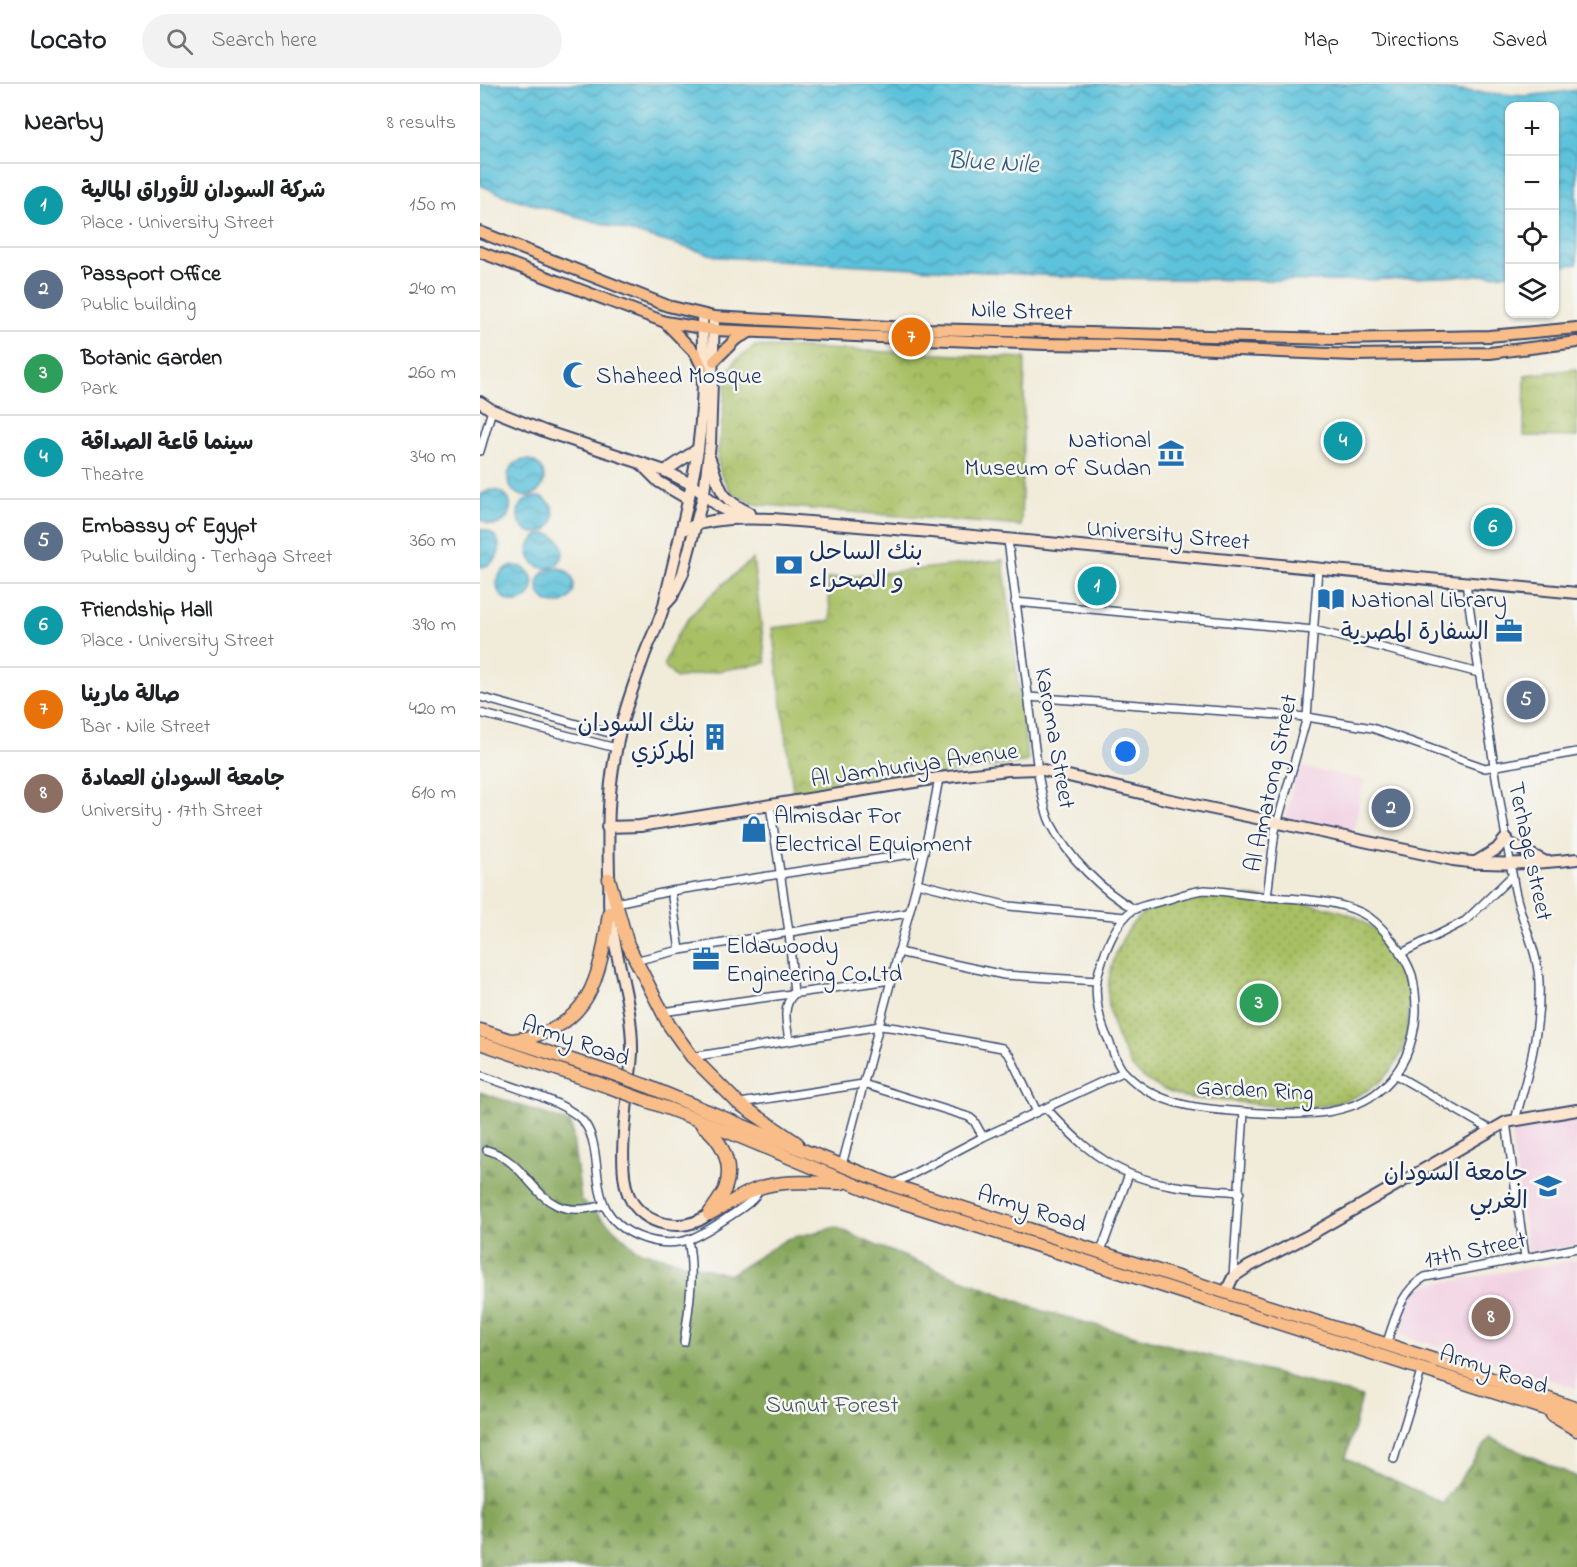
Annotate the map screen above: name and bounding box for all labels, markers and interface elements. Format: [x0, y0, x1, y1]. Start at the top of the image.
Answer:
search box [142, 14, 562, 68]
text: Locato [30, 21, 106, 62]
icon: search [163, 25, 196, 58]
text: Search here [211, 25, 317, 57]
text: Map [1303, 26, 1339, 56]
text: Directions [1372, 26, 1459, 56]
text: Saved [1492, 26, 1547, 56]
map controls [1505, 102, 1559, 318]
button: + [1505, 102, 1559, 156]
text: Nearby [24, 104, 103, 142]
text: 8 results [387, 109, 456, 138]
water label: Blue Nile [946, 143, 1041, 185]
button: − [1505, 156, 1559, 210]
text: شركة السودان للأوراق المالية [81, 176, 325, 208]
text: 1 [40, 191, 47, 220]
text: 150 m [409, 191, 456, 220]
text: Place · University Street [81, 209, 274, 238]
button: locate [1505, 210, 1559, 264]
text: Passport Office [81, 259, 221, 291]
button: layers [1505, 264, 1559, 318]
text: 2 [39, 275, 48, 304]
text: 240 m [409, 275, 456, 304]
text: Public building [81, 291, 196, 320]
street label: Nile Street [970, 293, 1073, 332]
pin: 7 [892, 314, 930, 360]
text: Botanic Garden [81, 343, 222, 375]
text: 3 [39, 359, 48, 388]
text: 260 m [408, 359, 456, 388]
mosque icon: Shaheed Mosque [561, 360, 591, 390]
place label: Shaheed Mosque [596, 360, 762, 395]
text: Park [81, 375, 117, 404]
pin: 4 [1324, 418, 1362, 464]
place label: National Museum of Sudan [965, 424, 1151, 487]
text: سينما قاعة الصداقة [81, 428, 253, 460]
museum icon: National Museum of Sudan [1156, 438, 1186, 468]
text: 4 [39, 443, 48, 472]
text: 340 m [410, 443, 456, 472]
text: Theatre [81, 461, 144, 490]
pin: 6 [1474, 504, 1512, 550]
text: Embassy of Egypt [81, 511, 257, 543]
street label: University Street [1085, 512, 1251, 562]
text: 5 [38, 527, 49, 556]
text: 360 m [410, 527, 456, 556]
place label: بنك الساحل و الصحراء [809, 536, 923, 599]
text: Public building · Terhaga Street [81, 543, 333, 572]
bank icon: بنك الساحل و الصحراء [774, 550, 804, 580]
pin: 1 [1078, 564, 1116, 608]
library icon: National Library [1316, 584, 1346, 614]
place label: National Library [1351, 584, 1507, 620]
text: Friendship Hall [81, 595, 212, 627]
text: 6 [39, 611, 48, 640]
text: 390 m [413, 611, 456, 640]
place label: السفارة المصرية [1341, 616, 1489, 651]
office icon: السفارة المصرية [1494, 616, 1524, 646]
text: Place · University Street [81, 627, 274, 656]
street label: Karoma Street [1024, 665, 1083, 812]
pin: 5 [1506, 678, 1546, 722]
text: صالة مارينا [81, 680, 180, 712]
street label: Al Amatong Street [1237, 691, 1308, 876]
text: 7 [39, 695, 48, 724]
text: 420 m [409, 695, 456, 724]
place label: بنك السودان المركزي [577, 708, 695, 771]
text: Bar · Nile Street [81, 713, 211, 742]
building icon: بنك السودان المركزي [700, 722, 730, 752]
street label: Al Jamhuriya Avenue [808, 735, 1021, 799]
your location [1111, 737, 1140, 766]
text: جامعة السودان العمادة [81, 764, 285, 796]
text: 8 [40, 779, 47, 808]
text: 610 m [412, 779, 456, 808]
street label: Terhage street [1497, 779, 1560, 924]
pin: 2 [1372, 786, 1410, 830]
text: University · 17th Street [81, 797, 263, 826]
place label: Almisdar For Electrical Equipment [774, 800, 972, 863]
shop icon: Almisdar For Electrical Equipment [739, 814, 769, 844]
place label: Eldawoody Engineering Co.Ltd [726, 930, 903, 993]
office icon: Eldawoody Engineering Co.Ltd [691, 944, 721, 974]
pin: 3 [1240, 980, 1278, 1026]
street label: Army Road [516, 1008, 634, 1078]
street label: Garden Ring [1195, 1071, 1315, 1112]
place label: جامعة السودان الغربي [1384, 1157, 1528, 1221]
school or university icon: جامعة السودان الغربي [1533, 1171, 1563, 1201]
street label: Army Road [972, 1177, 1091, 1245]
street label: 17th Street [1421, 1224, 1530, 1279]
pin: 8 [1472, 1294, 1510, 1340]
street label: Army Road [1434, 1337, 1553, 1406]
park label: Sunut Forest [766, 1389, 898, 1424]

